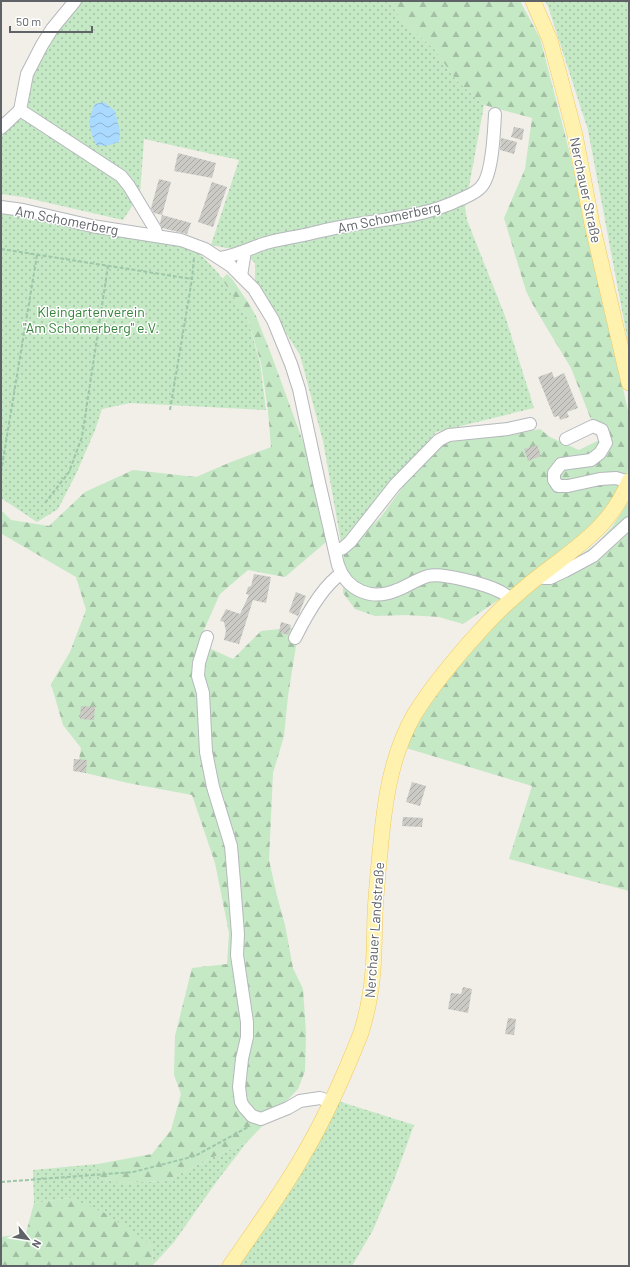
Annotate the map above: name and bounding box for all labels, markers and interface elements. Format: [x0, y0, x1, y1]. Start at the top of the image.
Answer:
scale bar [10, 8, 92, 34]
text: 50 m [16, 14, 41, 28]
street label: Nerchauer Straße [567, 136, 605, 244]
street label: Am Schomerberg [336, 198, 442, 236]
street label: Am Schomerberg [14, 202, 120, 238]
park label: Kleingartenverein "Am Schomerberg" e.V. [23, 303, 159, 336]
street label: Nerchauer Landstraße [361, 861, 387, 999]
north arrow [8, 1219, 48, 1259]
text: N [30, 1238, 45, 1251]

